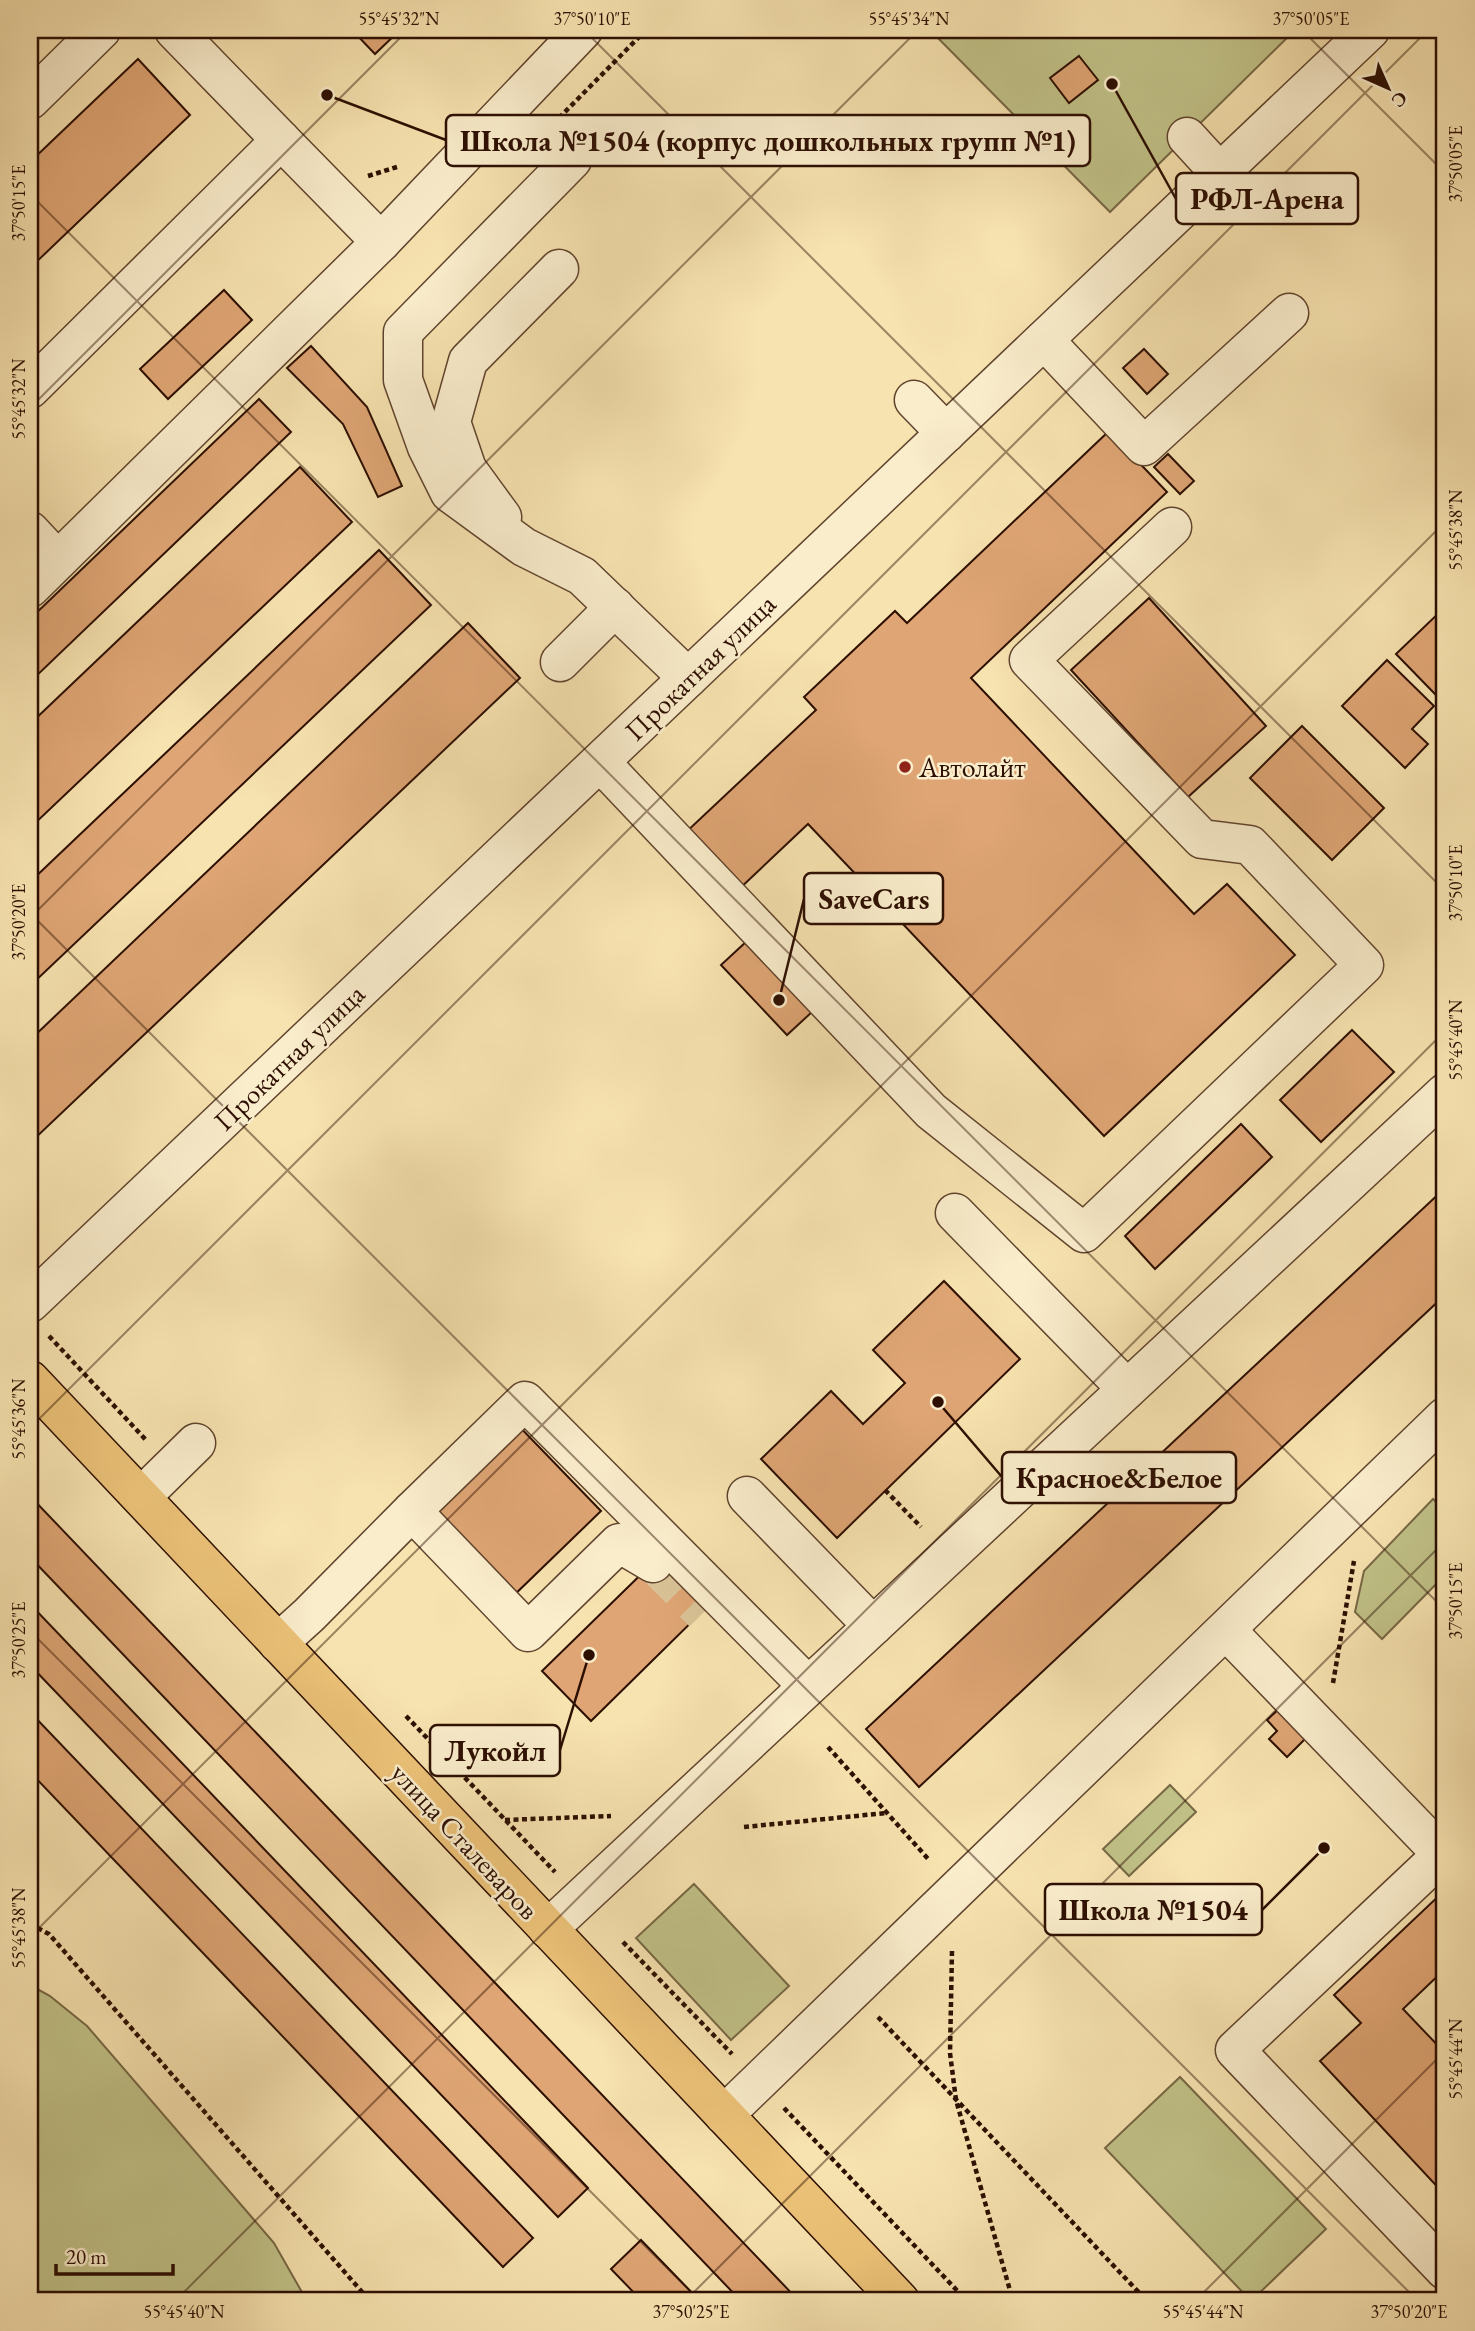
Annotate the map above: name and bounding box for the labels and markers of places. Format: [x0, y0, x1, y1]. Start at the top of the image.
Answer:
callout: Школа №1504 (корпус дошкольных групп №1) [446, 115, 1090, 166]
callout: РФЛ-Арена [1176, 173, 1358, 224]
place label: Автолайт [918, 749, 1026, 785]
marker: Автолайт [897, 759, 913, 775]
callout: SaveCars [804, 873, 943, 924]
callout: Красное&Белое [1002, 1452, 1236, 1503]
callout: Лукойл [430, 1725, 560, 1776]
callout: Школа №1504 [1045, 1884, 1262, 1935]

